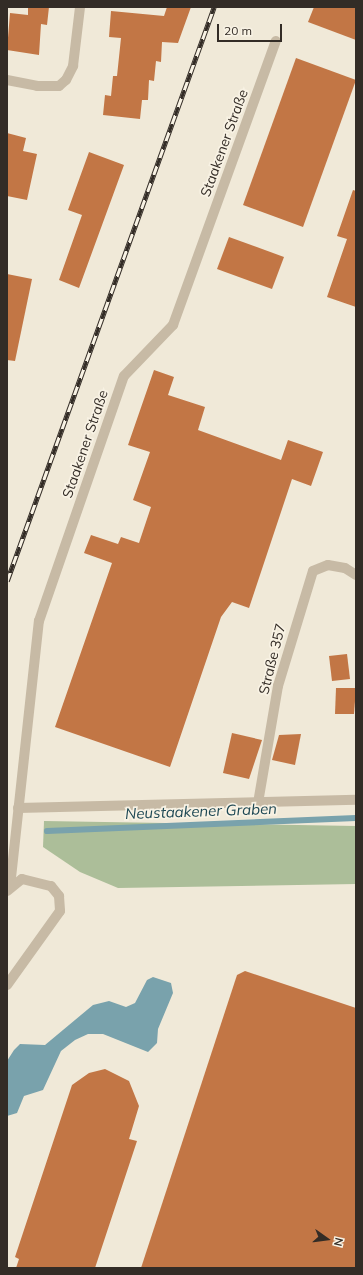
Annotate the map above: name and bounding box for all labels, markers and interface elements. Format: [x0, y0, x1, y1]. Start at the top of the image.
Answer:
scale bar [219, 16, 284, 42]
text: 20 m [224, 23, 252, 38]
street label: Staakener Straße [197, 87, 251, 199]
street label: Staakener Straße [59, 388, 111, 500]
street label: Straße 357 [255, 622, 289, 696]
water label: Neustaakener Graben [125, 799, 277, 823]
north arrow [307, 1219, 347, 1259]
text: N [331, 1236, 346, 1248]

